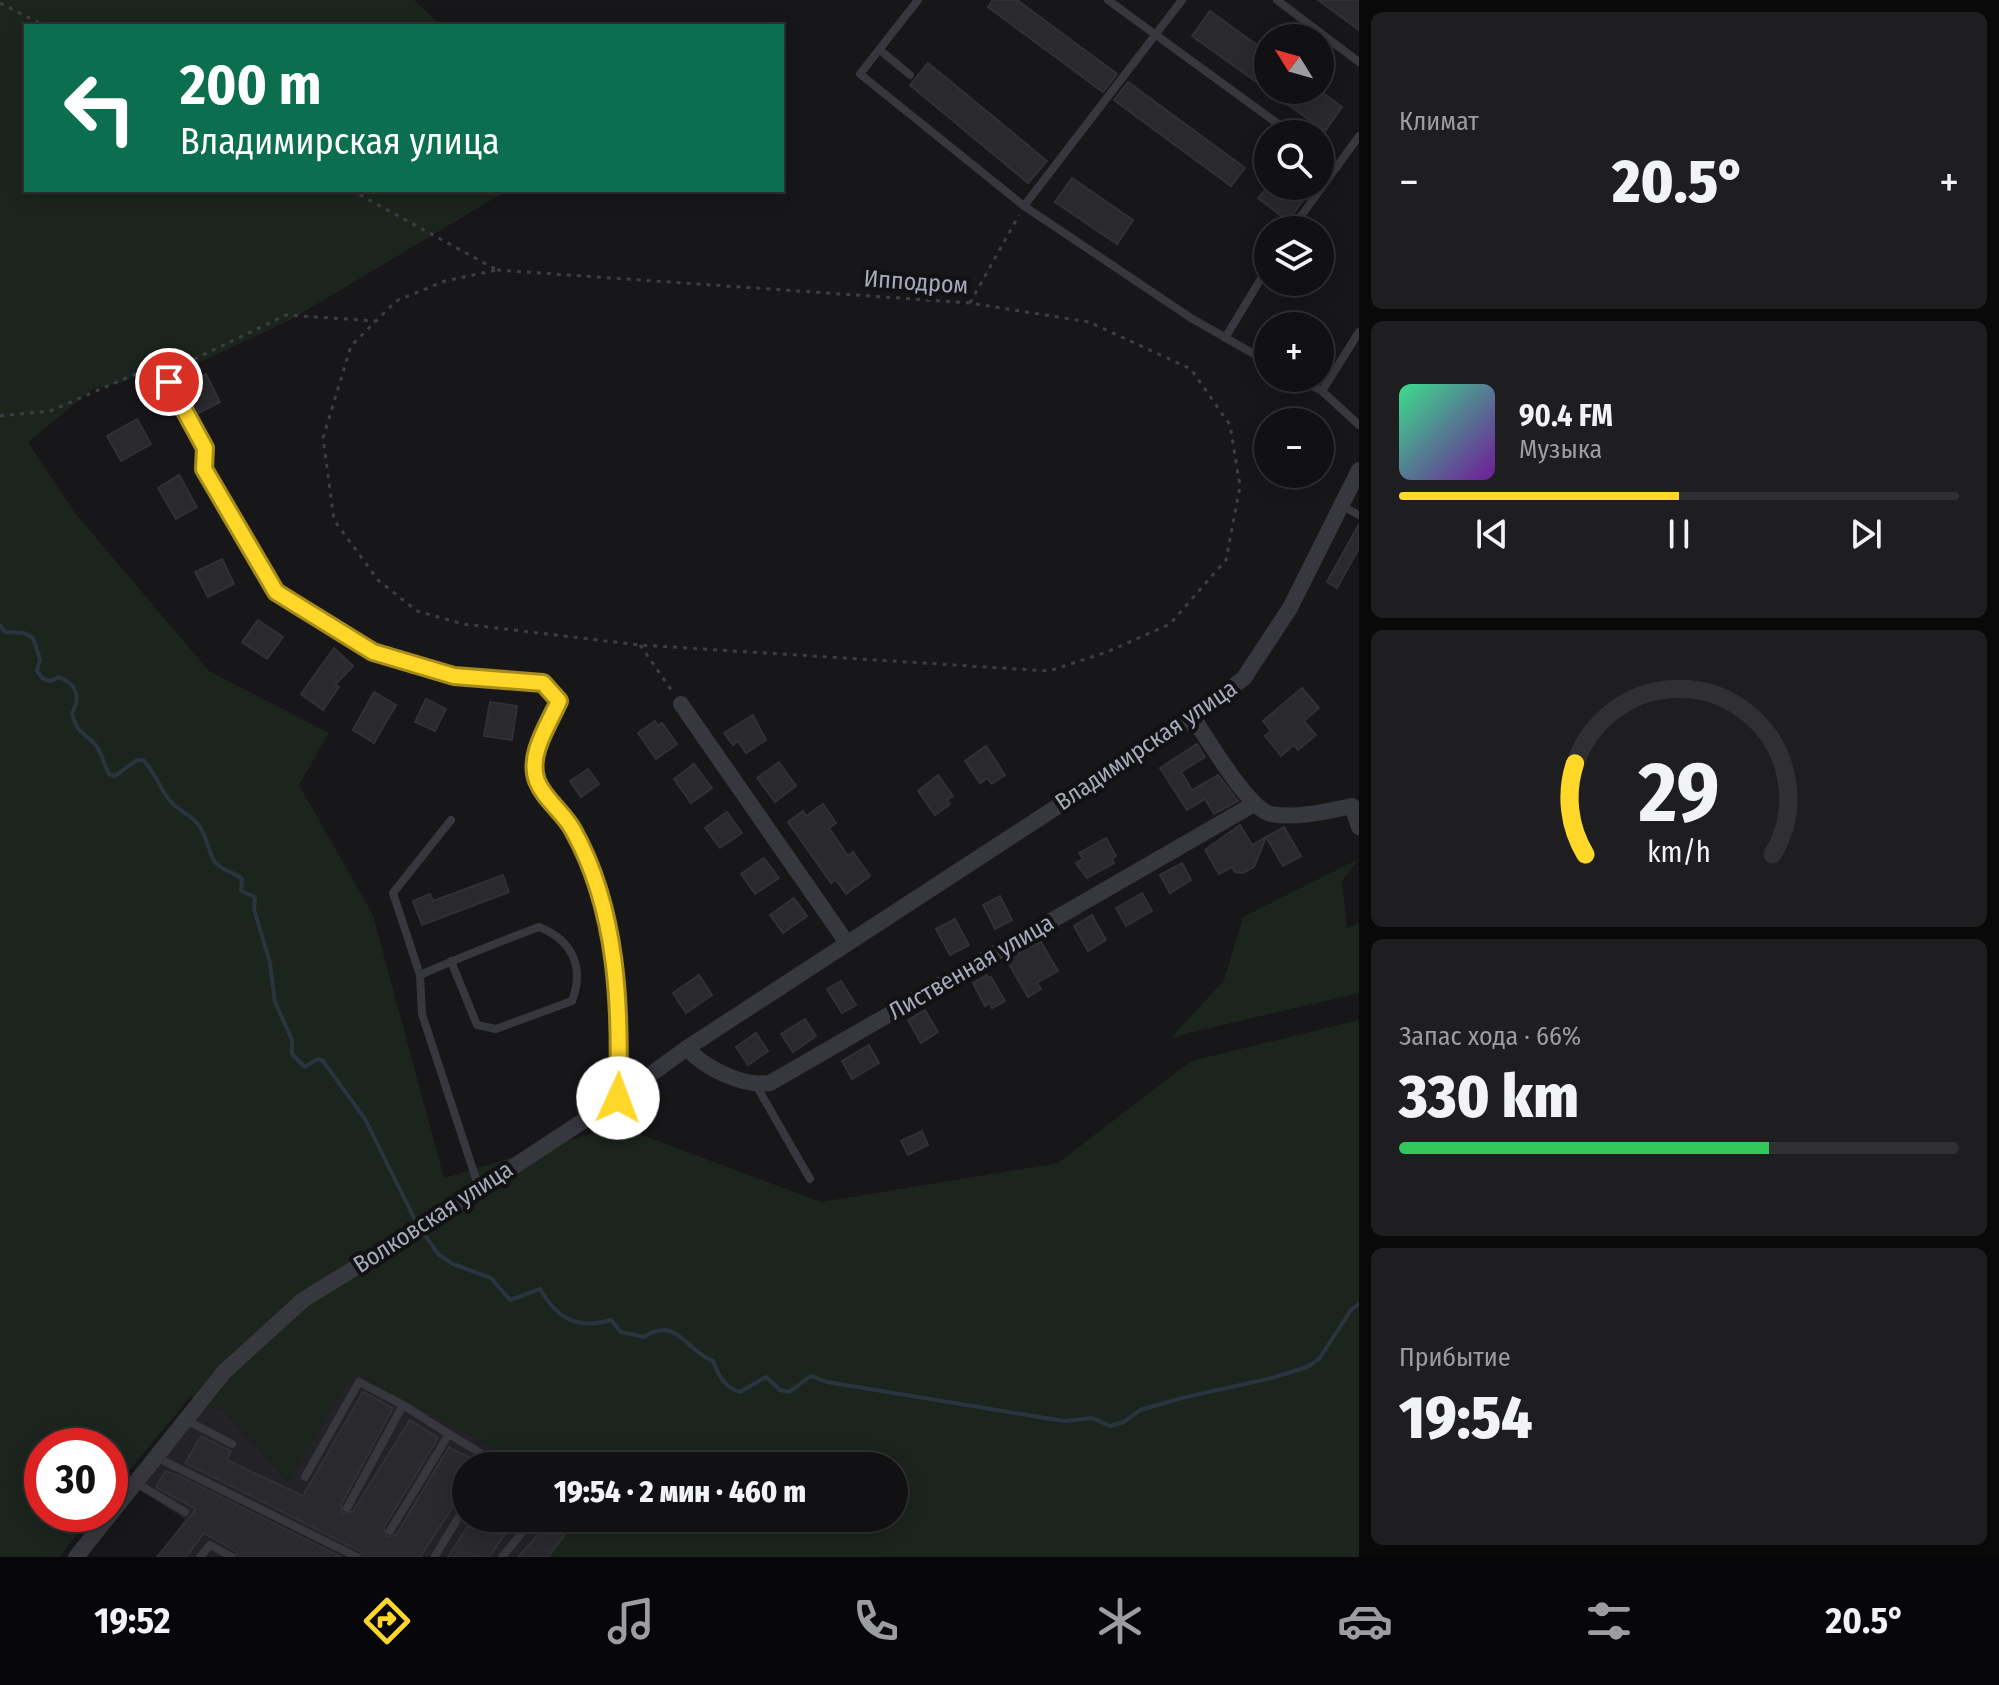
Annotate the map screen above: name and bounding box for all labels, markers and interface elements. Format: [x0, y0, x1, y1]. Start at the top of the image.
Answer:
north arrow [1254, 24, 1334, 104]
map controls [1254, 24, 1334, 488]
text: 200 m [180, 52, 321, 119]
icon: left [48, 56, 152, 160]
text: Климат [1399, 106, 1479, 137]
text: Владимирская улица [180, 120, 500, 164]
button: search [1254, 120, 1334, 200]
text: 20.5° [1612, 146, 1746, 218]
text: − [1399, 156, 1419, 209]
text: + [1939, 156, 1959, 209]
button: layers [1254, 216, 1334, 296]
street label: Ипподром [863, 264, 969, 300]
button: + [1254, 312, 1334, 392]
pin [135, 348, 203, 416]
icon: arrive [147, 360, 191, 404]
text: 90.4 FM [1519, 398, 1613, 434]
button: − [1254, 408, 1334, 488]
text: Музыка [1519, 434, 1602, 465]
icon: previous [1470, 512, 1514, 556]
icon: pause [1657, 512, 1701, 556]
icon: next [1844, 512, 1888, 556]
street label: Владимирская улица [1050, 674, 1242, 816]
text: 29 [1637, 742, 1720, 842]
text: km/h [1647, 835, 1711, 870]
street label: Лиственная улица [884, 908, 1058, 1026]
text: Запас хода · 66% [1399, 1021, 1581, 1052]
position arrow [576, 1056, 660, 1140]
text: 330 km [1399, 1061, 1579, 1133]
street label: Волковская улица [348, 1155, 518, 1279]
text: Прибытие [1399, 1342, 1511, 1373]
text: 19:54 [1399, 1382, 1533, 1454]
speed limit sign: 30 [24, 1428, 128, 1532]
text: 19:54 · 2 мин · 460 m [554, 1474, 806, 1510]
icon: directions [359, 1593, 415, 1649]
icon: music [603, 1593, 659, 1649]
icon: phone [848, 1593, 904, 1649]
icon: climate [1092, 1593, 1148, 1649]
icon: car [1337, 1593, 1393, 1649]
icon: filters [1581, 1593, 1637, 1649]
text: 19:52 [94, 1599, 171, 1643]
text: 20.5° [1826, 1599, 1905, 1643]

